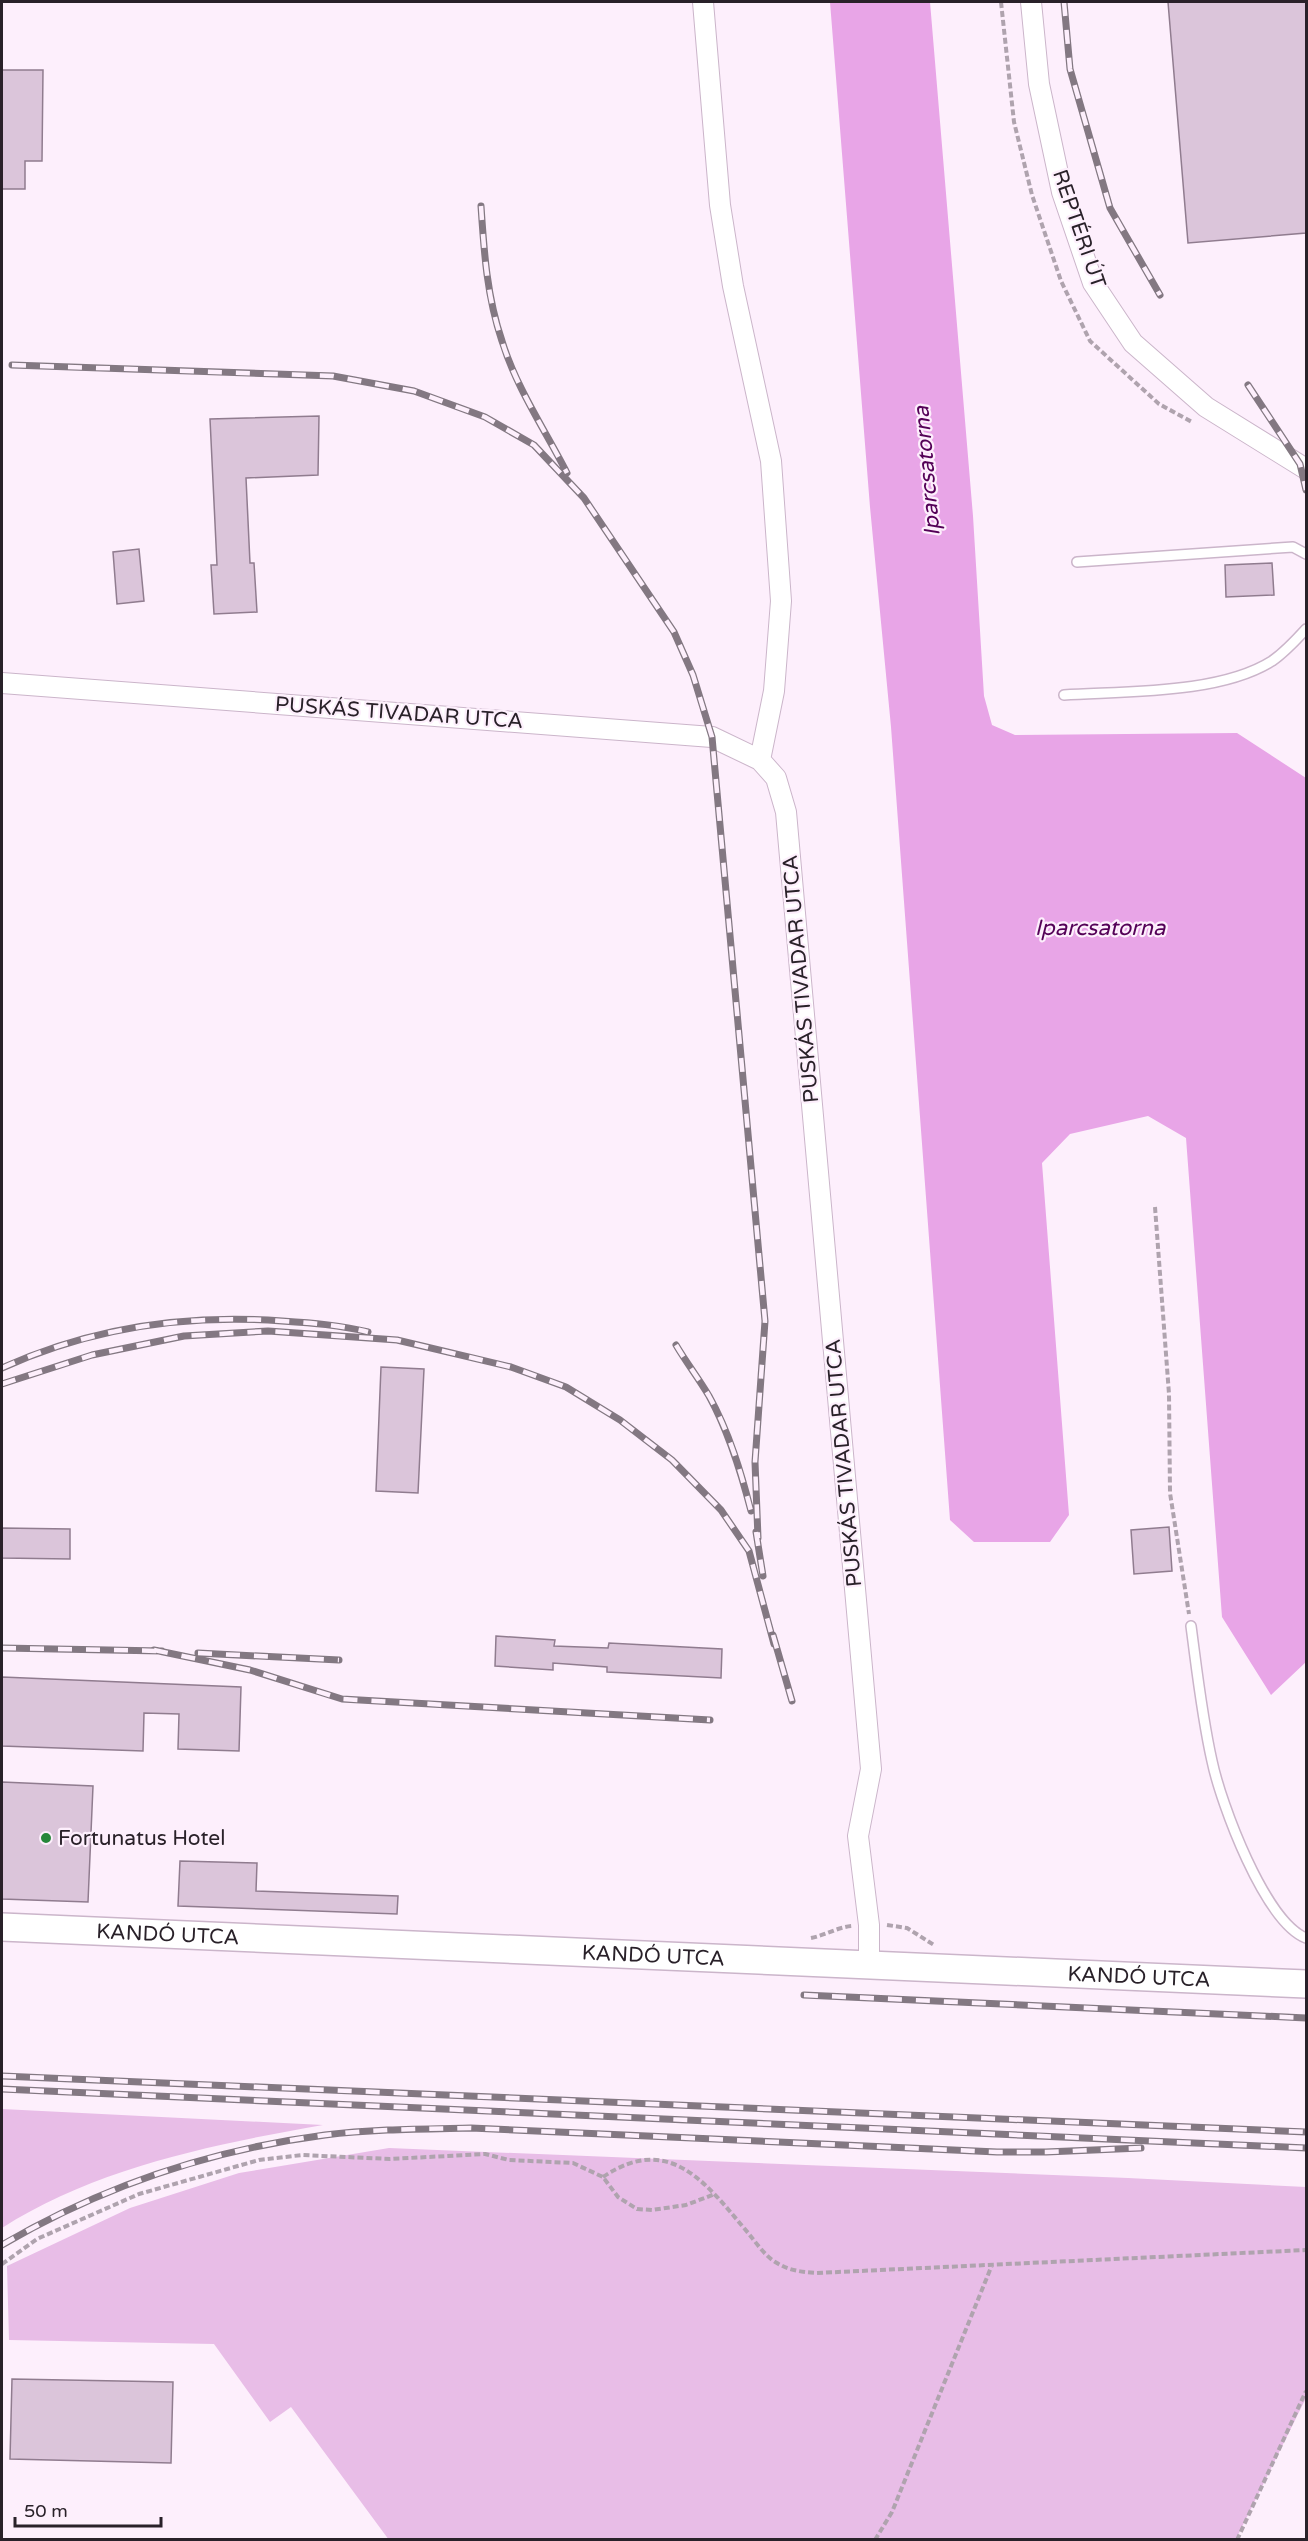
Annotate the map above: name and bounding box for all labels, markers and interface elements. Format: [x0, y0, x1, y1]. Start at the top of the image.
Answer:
street label: REPTÉRI ÚT [1047, 166, 1111, 292]
water label: Iparcsatorna [908, 404, 946, 537]
street label: PUSKÁS TIVADAR UTCA [274, 692, 524, 734]
street label: PUSKÁS TIVADAR UTCA [778, 854, 824, 1104]
water label: Iparcsatorna [1035, 915, 1166, 941]
street label: PUSKÁS TIVADAR UTCA [821, 1338, 867, 1588]
place label: Fortunatus Hotel [58, 1826, 225, 1851]
marker: Fortunatus Hotel [39, 1831, 53, 1845]
street label: KANDÓ UTCA [96, 1919, 240, 1950]
street label: KANDÓ UTCA [581, 1940, 725, 1971]
street label: KANDÓ UTCA [1067, 1961, 1211, 1992]
scale bar [15, 2490, 160, 2528]
text: 50 m [24, 2500, 68, 2522]

